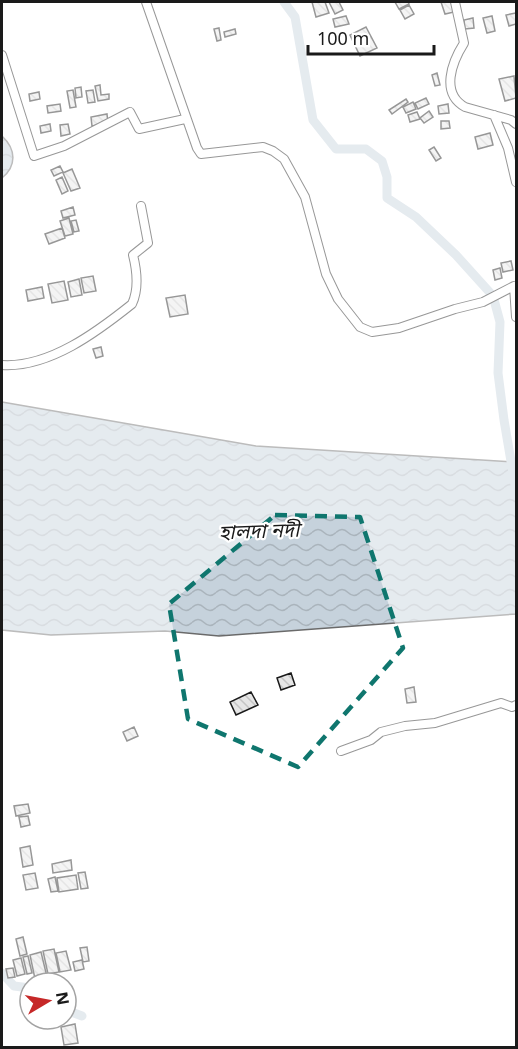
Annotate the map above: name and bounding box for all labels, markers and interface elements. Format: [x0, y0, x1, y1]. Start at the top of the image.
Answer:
scale bar [308, 18, 434, 56]
text: 100 m [317, 28, 369, 52]
water label: হালদা নদী [218, 517, 303, 547]
north arrow [18, 971, 78, 1031]
text: N [49, 990, 73, 1007]

